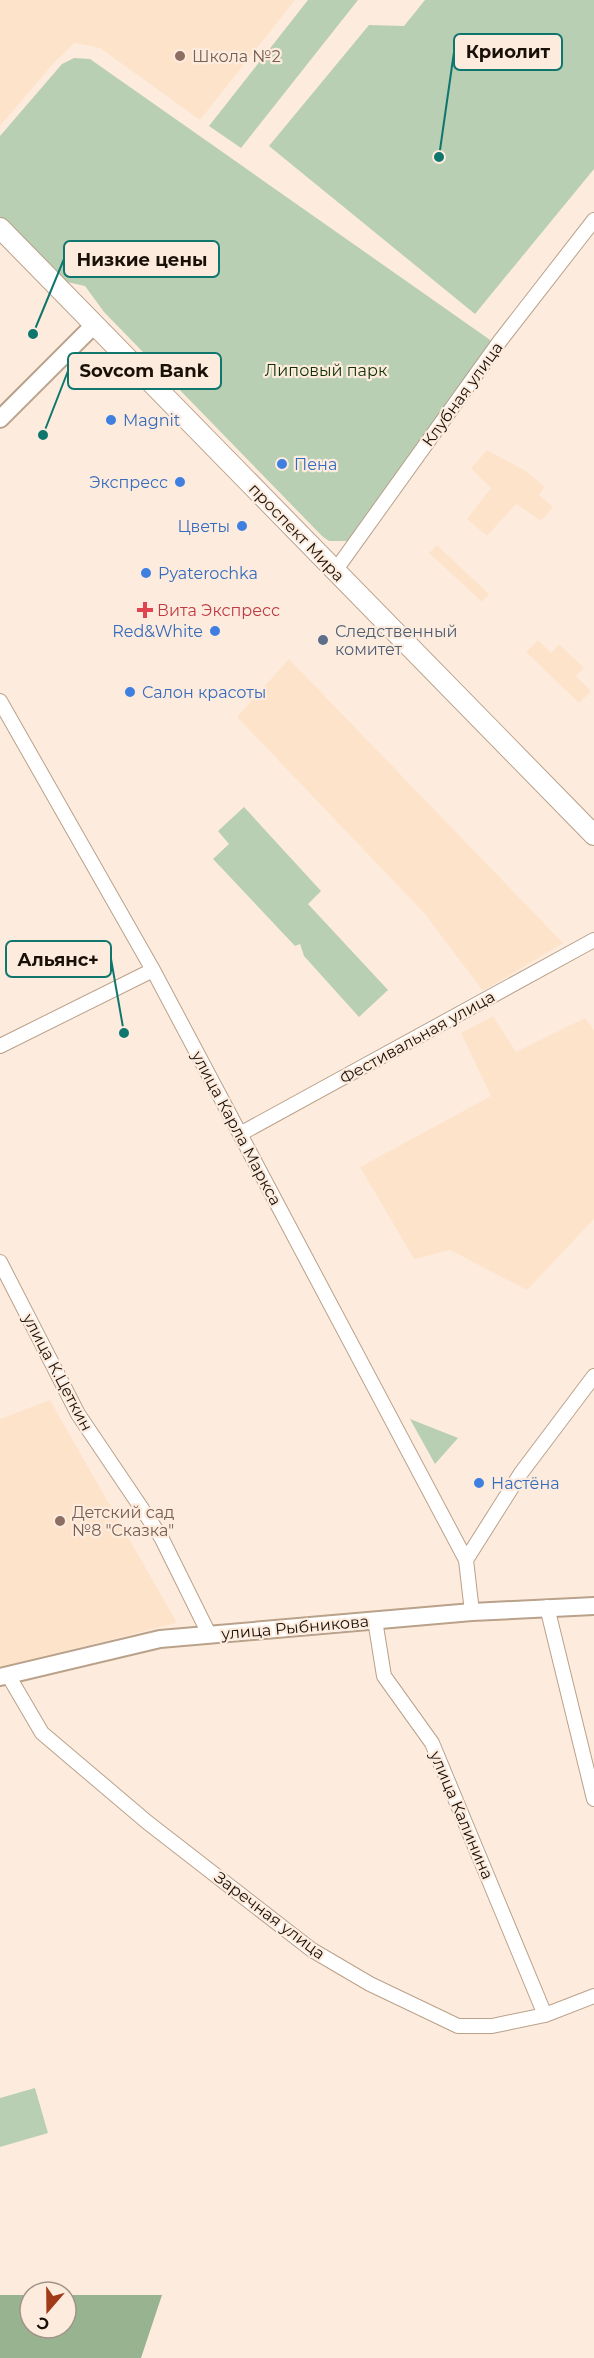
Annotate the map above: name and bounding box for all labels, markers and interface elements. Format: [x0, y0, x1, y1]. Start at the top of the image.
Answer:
callout: Криолит [454, 34, 562, 70]
text: Криолит [466, 41, 551, 63]
place label: Школа №2 [192, 47, 281, 66]
marker: Школа №2 [173, 49, 187, 63]
callout: Низкие цены [64, 241, 219, 277]
text: Низкие цены [77, 249, 207, 271]
street label: Клубная улица [418, 338, 507, 450]
callout: Sovcom Bank [68, 353, 221, 389]
text: Sovcom Bank [80, 360, 209, 382]
park label: Липовый парк [265, 361, 388, 380]
place label: Magnit [123, 411, 181, 430]
marker: Magnit [104, 413, 118, 427]
place label: Пена [294, 455, 337, 474]
marker: Пена [275, 457, 289, 471]
place label: Экспресс [89, 473, 168, 492]
marker: Экспресс [173, 475, 187, 489]
street label: проспект Мира [245, 479, 348, 585]
place label: Цветы [177, 517, 230, 536]
marker: Цветы [235, 519, 249, 533]
place label: Pyaterochka [158, 564, 258, 583]
marker: Pyaterochka [139, 566, 153, 580]
place label: Вита Экспресс [157, 601, 280, 620]
marker: Вита Экспресс [138, 603, 152, 617]
place label: Red&White [112, 622, 203, 641]
place label: Следственный комитет [335, 622, 458, 659]
marker: Red&White [208, 624, 222, 638]
marker: Следственный комитет [316, 633, 330, 647]
place label: Салон красоты [142, 683, 266, 702]
marker: Салон красоты [123, 685, 137, 699]
callout: Альянс+ [6, 941, 111, 977]
text: Альянс+ [17, 949, 99, 971]
street label: Фестивальная улица [336, 987, 498, 1088]
street label: улица Карла Маркса [187, 1047, 285, 1209]
street label: улица К.Цеткин [18, 1310, 96, 1434]
place label: Настёна [491, 1474, 560, 1493]
marker: Настёна [472, 1476, 486, 1490]
place label: Детский сад №8 "Сказка" [72, 1503, 174, 1540]
marker: Детский сад №8 "Сказка" [53, 1514, 67, 1528]
street label: улица Рыбникова [219, 1612, 370, 1644]
street label: улица Калинина [426, 1747, 497, 1882]
street label: Заречная улица [211, 1868, 329, 1963]
north arrow [18, 2280, 78, 2340]
text: С [34, 2313, 52, 2335]

